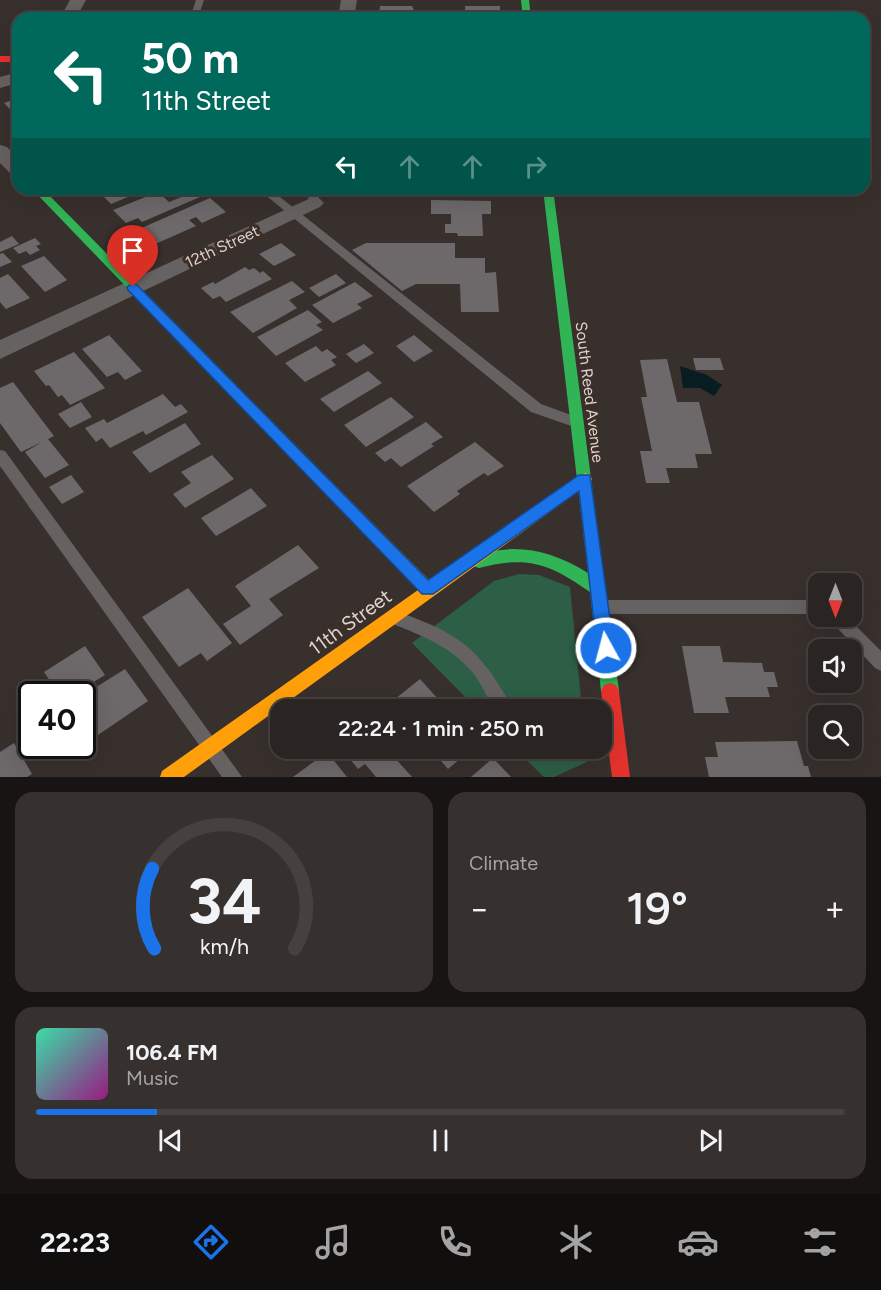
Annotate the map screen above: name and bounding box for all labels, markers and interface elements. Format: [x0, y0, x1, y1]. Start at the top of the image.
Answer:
text: 50 m [141, 33, 239, 84]
icon: left [42, 36, 120, 114]
text: 11th Street [141, 84, 271, 117]
icon: left [330, 150, 363, 183]
icon: ahead [393, 150, 426, 183]
icon: ahead [456, 150, 489, 183]
icon: right [519, 150, 552, 183]
street label: 12th Street [182, 221, 262, 272]
pin [107, 225, 158, 287]
icon: arrive [116, 234, 149, 267]
street label: South Reed Avenue [571, 320, 608, 464]
north arrow [808, 573, 862, 627]
map controls [808, 573, 862, 759]
street label: 11th Street [304, 584, 396, 660]
position arrow [574, 616, 638, 680]
button: sound [808, 639, 862, 693]
speed limit sign: 40 [18, 681, 96, 759]
button: search [808, 705, 862, 759]
text: 22:24 · 1 min · 250 m [338, 715, 544, 742]
text: Climate [469, 851, 538, 875]
text: 34 [187, 864, 261, 939]
text: 19° [626, 881, 688, 935]
text: − [469, 889, 490, 928]
text: + [824, 889, 845, 928]
text: km/h [200, 934, 248, 959]
text: 106.4 FM [126, 1039, 218, 1066]
text: Music [126, 1066, 179, 1090]
icon: previous [154, 1124, 187, 1157]
icon: pause [424, 1124, 457, 1157]
icon: next [694, 1124, 727, 1157]
icon: directions [190, 1221, 232, 1263]
icon: music [312, 1221, 354, 1263]
icon: phone [434, 1221, 476, 1263]
icon: climate [555, 1221, 597, 1263]
icon: car [677, 1221, 719, 1263]
icon: filters [799, 1221, 841, 1263]
text: 22:23 [40, 1226, 110, 1259]

